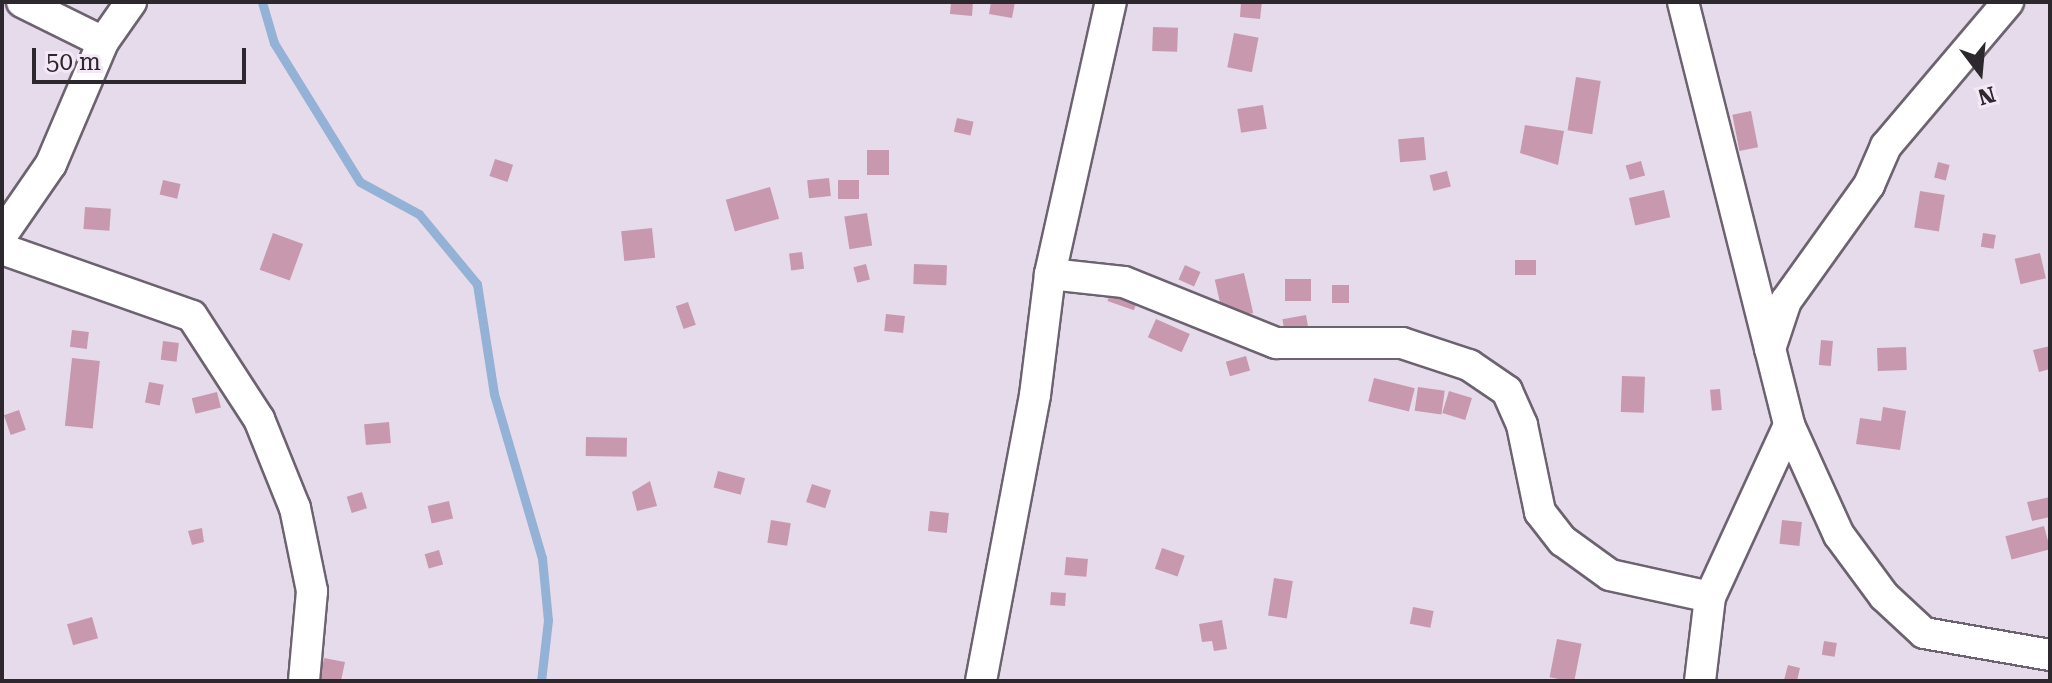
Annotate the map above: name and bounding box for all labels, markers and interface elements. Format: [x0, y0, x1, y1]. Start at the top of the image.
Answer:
scale bar [36, 32, 250, 82]
north arrow [1940, 32, 2020, 112]
text: 50 m [46, 48, 101, 76]
text: N [1975, 81, 1998, 110]

